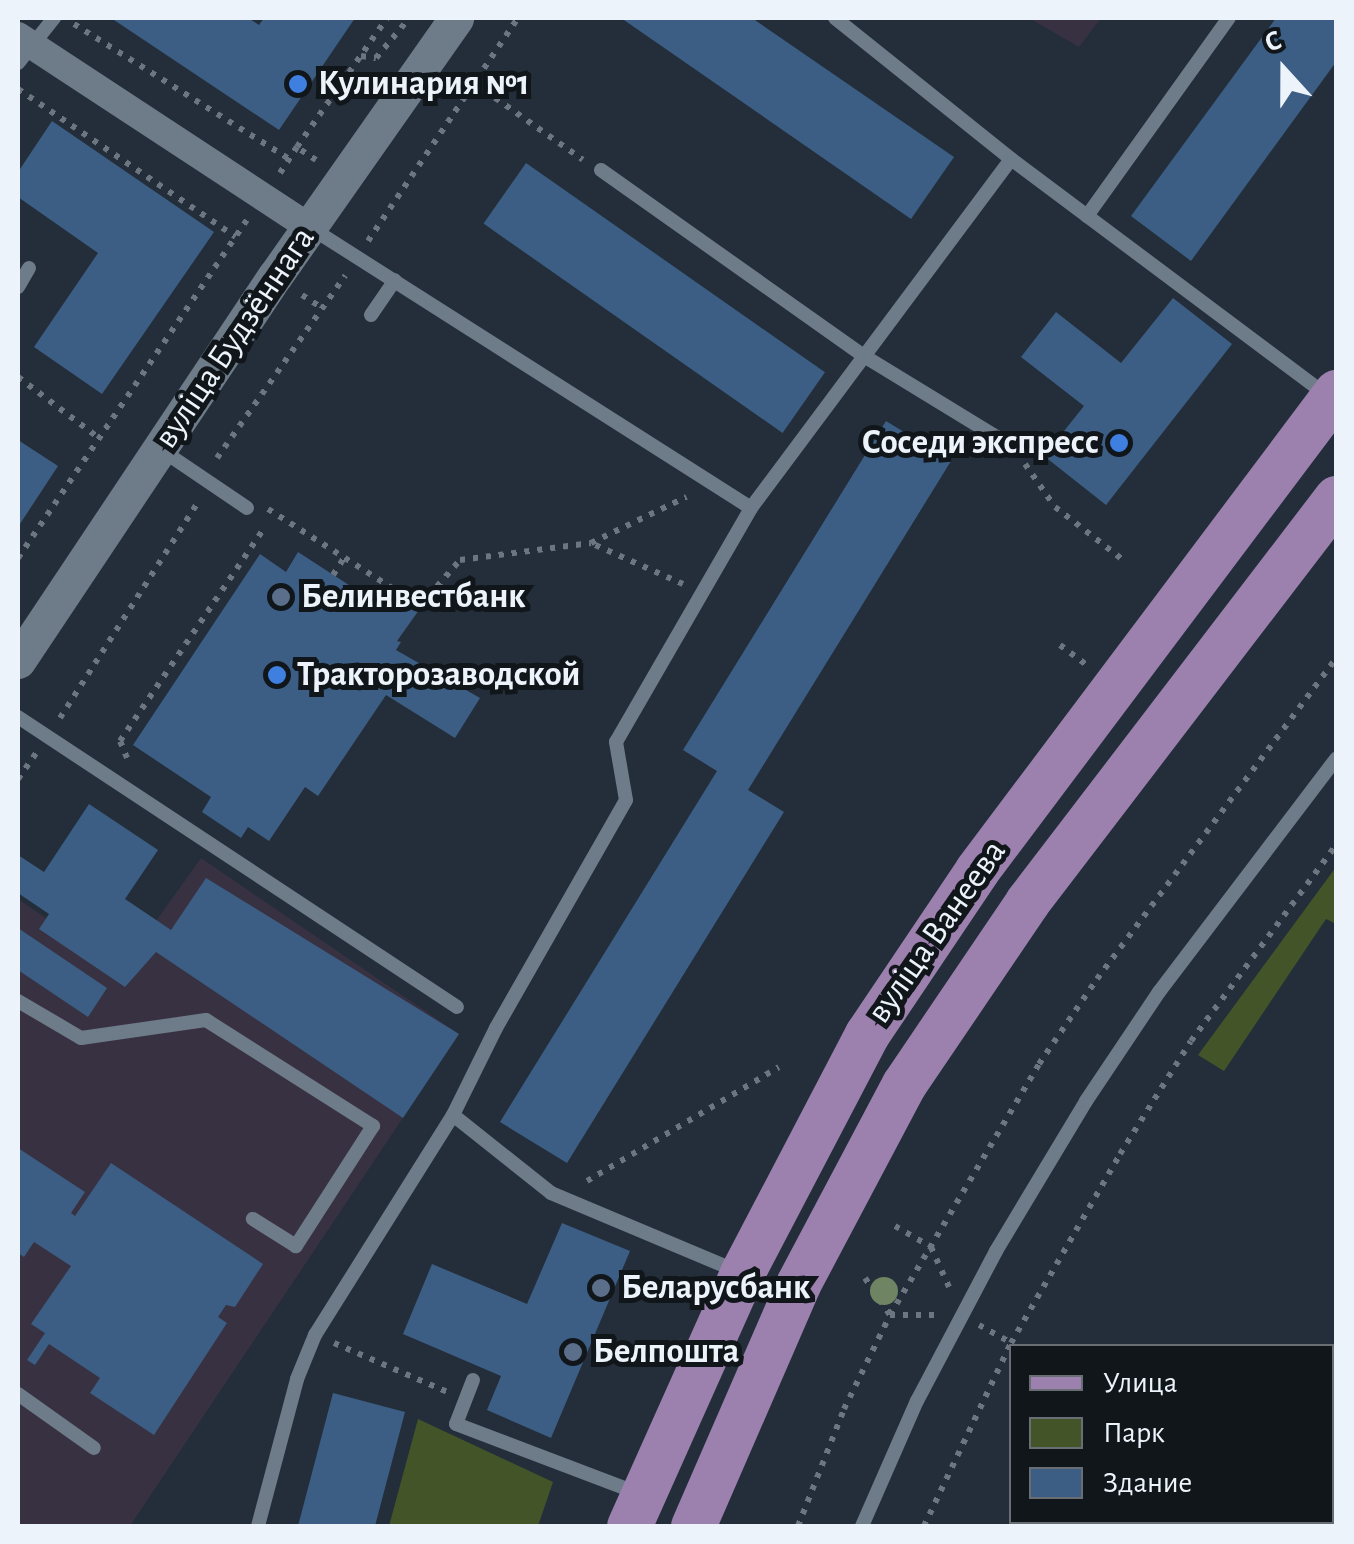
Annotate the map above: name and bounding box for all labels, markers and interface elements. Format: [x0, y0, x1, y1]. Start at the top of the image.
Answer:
north arrow [1234, 20, 1334, 120]
text: С [1261, 26, 1285, 58]
place label: Кулинария №1 [318, 63, 530, 105]
marker: Кулинария №1 [287, 73, 309, 95]
street label: вуліца Будзённага [145, 219, 325, 457]
place label: Соседи экспресс [862, 422, 1099, 464]
marker: Соседи экспресс [1108, 432, 1130, 454]
place label: Белинвестбанк [301, 576, 526, 618]
marker: Белинвестбанк [270, 586, 292, 608]
place label: Тракторозаводской [297, 654, 581, 696]
marker: Тракторозаводской [266, 664, 288, 686]
street label: вуліца Ванеева [859, 832, 1015, 1032]
place label: Беларусбанк [621, 1267, 810, 1309]
marker: Беларусбанк [590, 1277, 612, 1299]
place label: Белпошта [593, 1331, 739, 1373]
marker: Белпошта [562, 1341, 584, 1363]
legend [1009, 1344, 1334, 1524]
text: Улица [1103, 1368, 1178, 1398]
text: Парк [1103, 1418, 1165, 1448]
text: Здание [1103, 1468, 1192, 1498]

